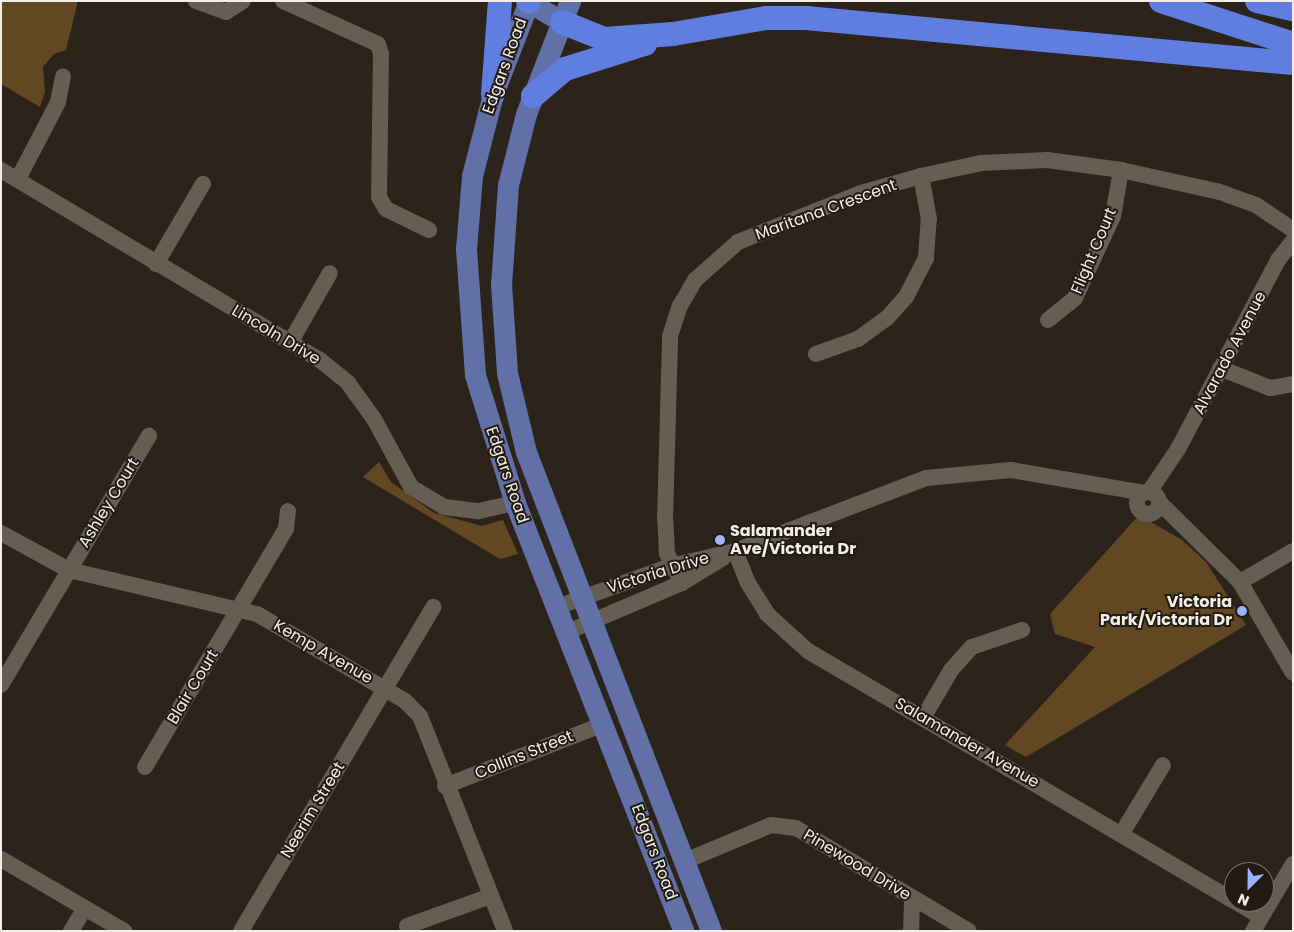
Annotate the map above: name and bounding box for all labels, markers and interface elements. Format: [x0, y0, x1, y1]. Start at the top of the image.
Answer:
street label: Edgars Road [479, 15, 531, 117]
street label: Maritana Crescent [753, 176, 899, 244]
street label: Flight Court [1067, 205, 1121, 297]
street label: Alvarado Avenue [1189, 288, 1271, 418]
street label: Lincoln Drive [228, 301, 324, 369]
street label: Edgars Road [482, 424, 532, 526]
street label: Ashley Court [75, 455, 143, 551]
place label: Salamander Ave/Victoria Dr [730, 521, 856, 559]
marker: Salamander Ave/Victoria Dr [714, 534, 726, 546]
street label: Victoria Drive [605, 548, 711, 598]
place label: Victoria Park/Victoria Dr [1100, 592, 1232, 630]
marker: Victoria Park/Victoria Dr [1236, 605, 1248, 617]
street label: Kemp Avenue [270, 616, 376, 688]
street label: Blair Court [163, 646, 223, 728]
street label: Salamander Avenue [891, 694, 1043, 792]
street label: Collins Street [472, 727, 576, 783]
street label: Neerim Street [277, 759, 349, 861]
street label: Edgars Road [627, 801, 681, 903]
street label: Pinewood Drive [800, 825, 914, 905]
north arrow [1224, 862, 1274, 912]
text: N [1235, 889, 1252, 911]

